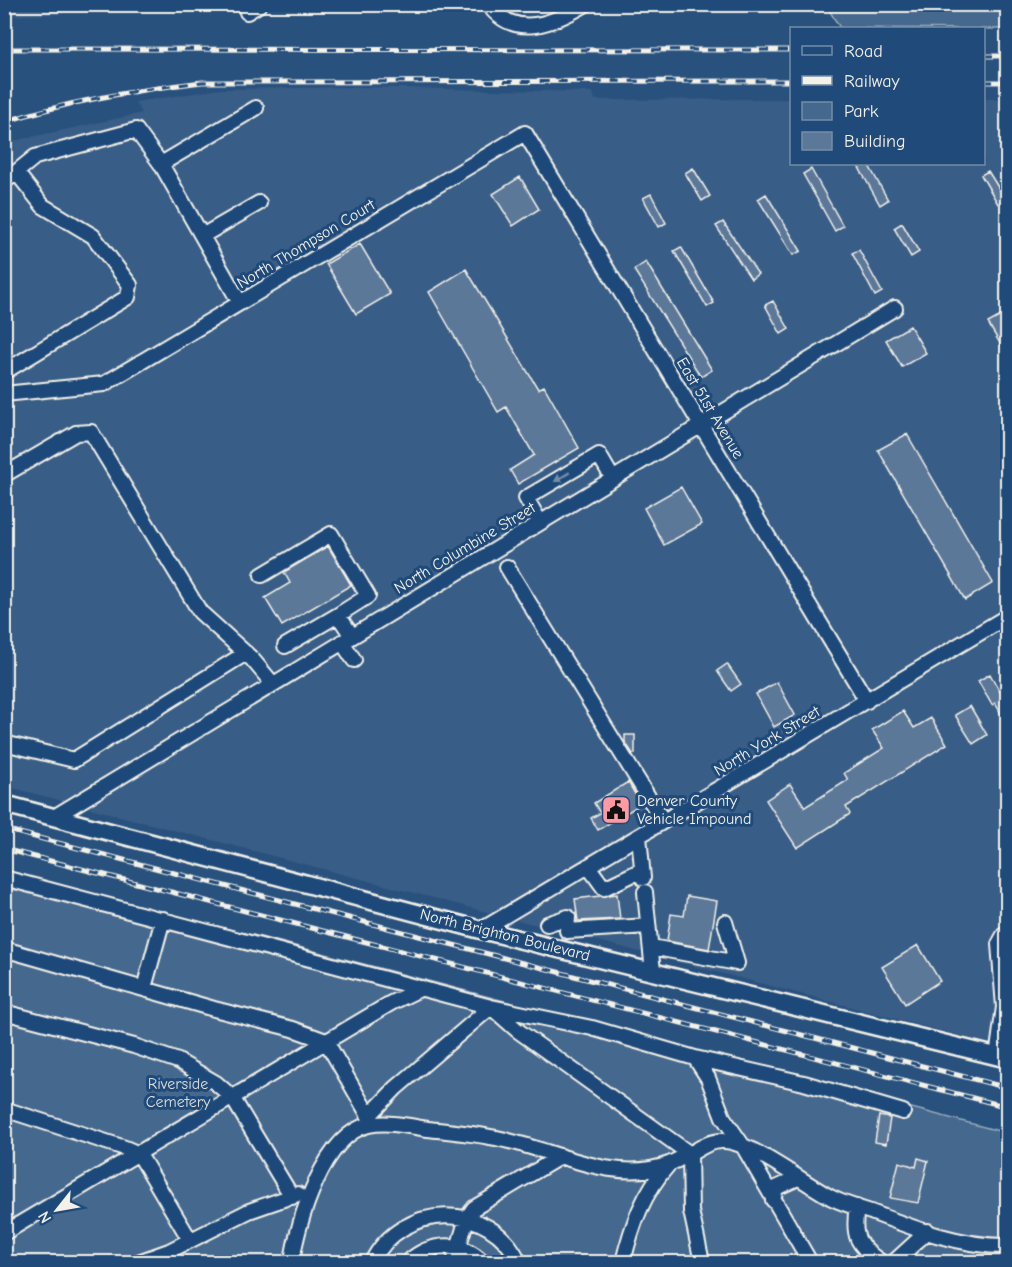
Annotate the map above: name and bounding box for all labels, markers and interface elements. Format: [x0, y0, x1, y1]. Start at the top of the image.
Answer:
legend [790, 27, 985, 165]
text: Road [844, 41, 883, 62]
text: Railway [844, 71, 901, 92]
text: Park [844, 101, 879, 122]
text: Building [844, 131, 906, 152]
street label: North Thompson Court [234, 196, 378, 292]
street label: East 51st Avenue [673, 354, 747, 462]
one-way arrow [554, 471, 570, 482]
street label: North Columbine Street [391, 498, 539, 597]
street label: North York Street [711, 702, 824, 780]
place label: Denver County Vehicle Impound [637, 792, 751, 828]
public building icon: Denver County Vehicle Impound [600, 794, 632, 826]
street label: North Brighton Boulevard [418, 905, 592, 965]
park label: Riverside Cemetery [146, 1075, 211, 1111]
north arrow [27, 1180, 87, 1240]
text: N [35, 1208, 55, 1226]

